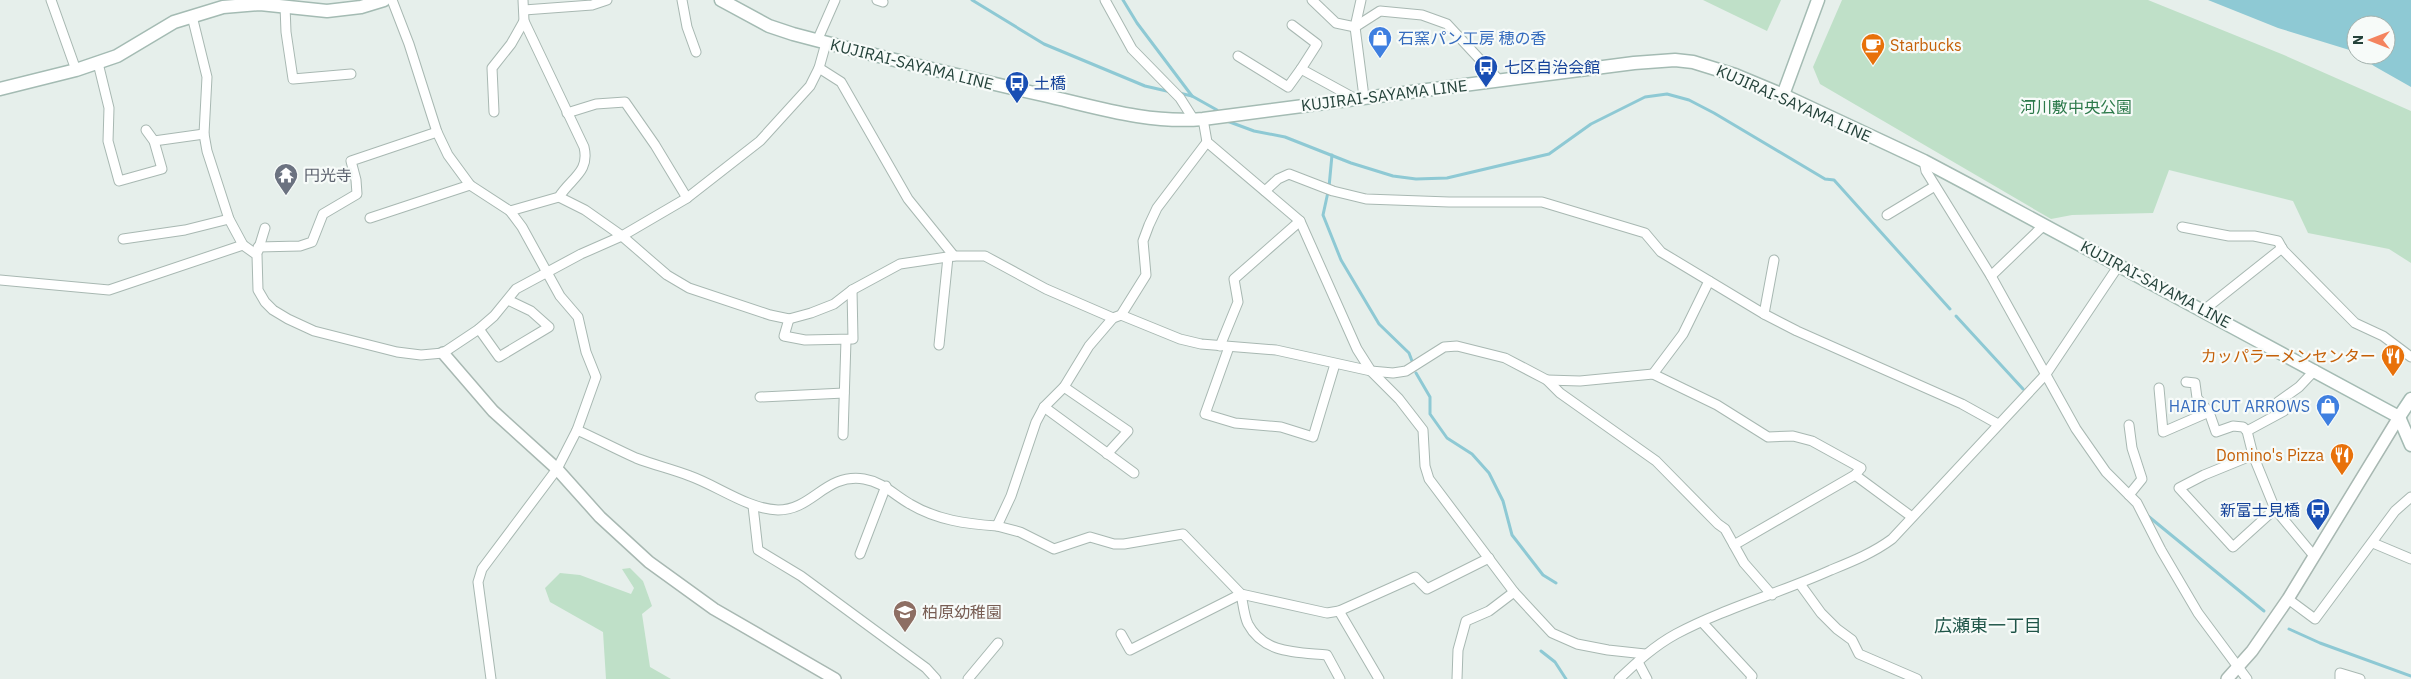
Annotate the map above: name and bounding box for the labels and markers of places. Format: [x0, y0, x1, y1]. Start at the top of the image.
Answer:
shop icon: 石窯パン工房 穂の香 [1367, 25, 1393, 59]
place label: 石窯パン工房 穂の香 [1398, 28, 1547, 48]
cafe icon: Starbucks [1860, 32, 1886, 66]
place label: Starbucks [1890, 35, 1962, 55]
bus stop icon: 七区自治会館 [1473, 54, 1499, 88]
place label: 七区自治会館 [1504, 57, 1600, 77]
bus stop icon: 土橋 [1004, 70, 1030, 104]
place label: 土橋 [1034, 73, 1066, 93]
temple icon: 円光寺 [273, 162, 299, 196]
place label: 円光寺 [304, 165, 352, 185]
restaurant icon: カッパラーメンセンター [2380, 343, 2406, 377]
place label: カッパラーメンセンター [2201, 346, 2376, 366]
shop icon: HAIR CUT ARROWS [2315, 393, 2341, 427]
place label: HAIR CUT ARROWS [2169, 396, 2310, 416]
restaurant icon: Domino's Pizza [2329, 442, 2355, 476]
place label: Domino's Pizza [2216, 445, 2324, 465]
bus stop icon: 新富士見橋 [2305, 497, 2331, 531]
place label: 新富士見橋 [2220, 500, 2300, 520]
school or university icon: 柏原幼稚園 [892, 599, 918, 633]
place label: 柏原幼稚園 [922, 602, 1002, 622]

